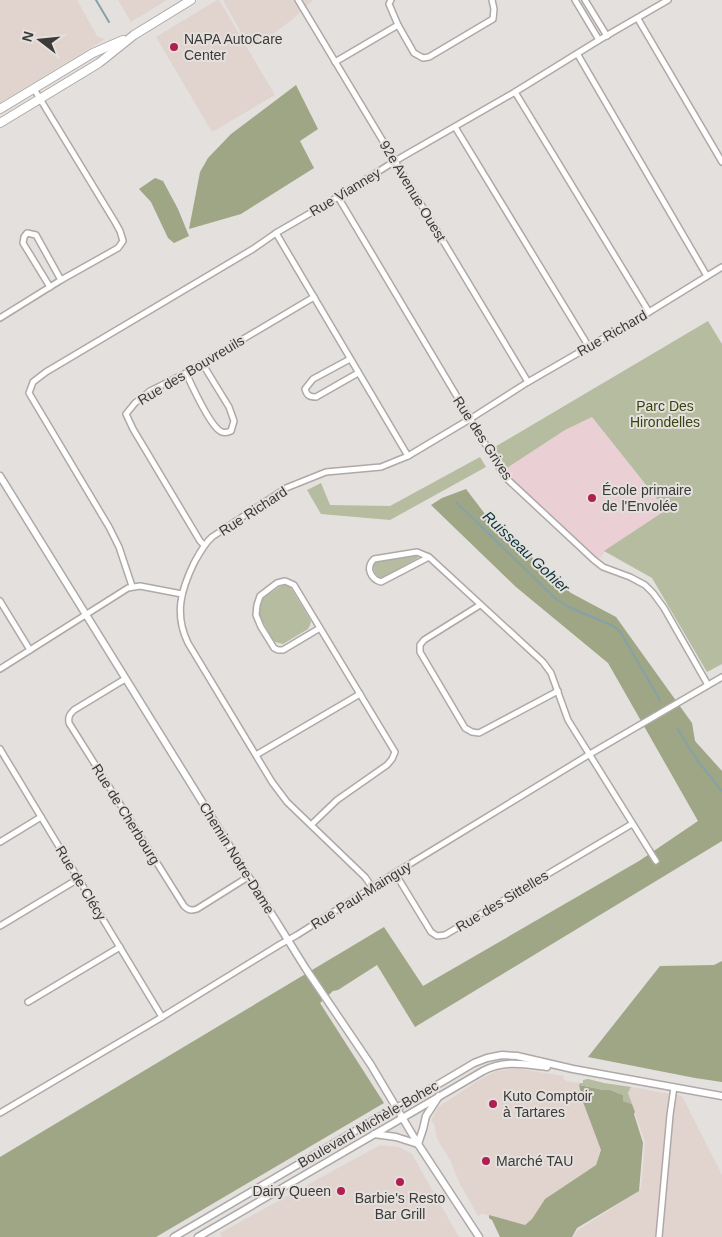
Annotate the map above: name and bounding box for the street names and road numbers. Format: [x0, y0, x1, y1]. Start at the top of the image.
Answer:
street label: 92e Avenue Ouest [377, 138, 450, 244]
street label: Rue Vianney [307, 165, 383, 219]
street label: Rue Richard [574, 307, 650, 359]
street label: Rue des Bouvreuils [135, 332, 247, 408]
street label: Rue des Grives [450, 393, 516, 483]
street label: Rue Richard [216, 483, 290, 539]
street label: Rue de Cherbourg [89, 761, 163, 867]
street label: Chemin Notre-Dame [196, 799, 278, 917]
street label: Rue de Clécy [52, 843, 110, 923]
street label: Rue Paul-Mainguy [308, 858, 414, 932]
street label: Rue des Sittelles [453, 867, 551, 935]
street label: Boulevard Michèle-Bohec [295, 1077, 441, 1171]

